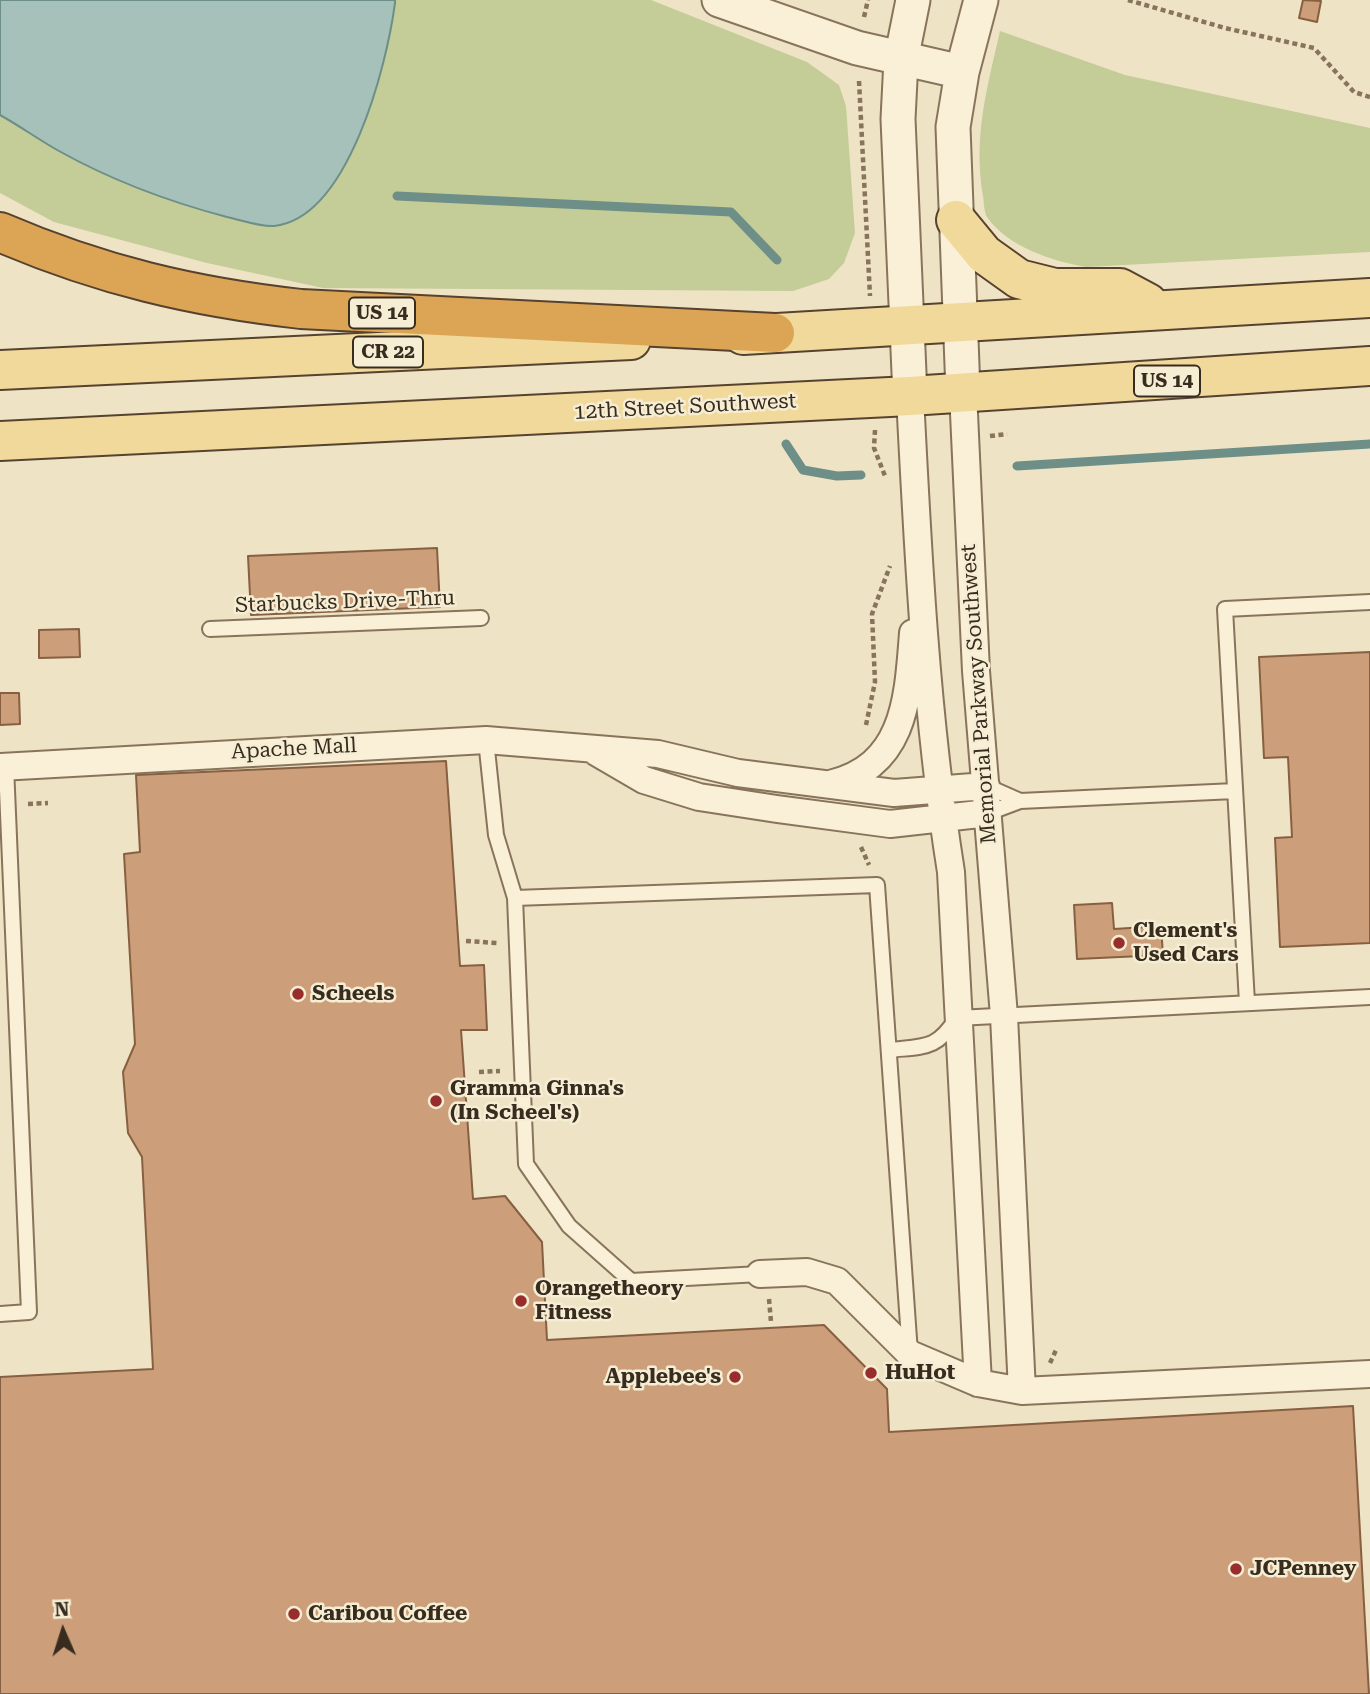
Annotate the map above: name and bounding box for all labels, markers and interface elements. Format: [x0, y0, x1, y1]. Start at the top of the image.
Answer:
road number: US 14 [349, 298, 415, 328]
road number: CR 22 [353, 336, 423, 368]
road number: US 14 [1134, 366, 1200, 396]
street label: 12th Street Southwest [573, 389, 797, 425]
street label: Memorial Parkway Southwest [956, 543, 1002, 845]
street label: Starbucks Drive-Thru [235, 586, 455, 618]
street label: Apache Mall [231, 733, 357, 765]
place label: Clement's Used Cars [1133, 918, 1239, 968]
marker: Clement's Used Cars [1111, 935, 1127, 951]
place label: Scheels [312, 981, 394, 1007]
marker: Scheels [290, 986, 306, 1002]
place label: Gramma Ginna's (In Scheel's) [450, 1076, 624, 1126]
marker: Gramma Ginna's (In Scheel's) [428, 1093, 444, 1109]
place label: Orangetheory Fitness [535, 1276, 683, 1326]
marker: Orangetheory Fitness [513, 1293, 529, 1309]
place label: HuHot [885, 1360, 955, 1386]
place label: Applebee's [606, 1364, 721, 1390]
marker: HuHot [863, 1365, 879, 1381]
marker: Applebee's [727, 1369, 743, 1385]
place label: JCPenney [1250, 1556, 1356, 1582]
marker: JCPenney [1228, 1561, 1244, 1577]
north arrow [28, 1596, 98, 1666]
text: N [54, 1598, 70, 1621]
place label: Caribou Coffee [308, 1601, 467, 1627]
marker: Caribou Coffee [286, 1606, 302, 1622]

